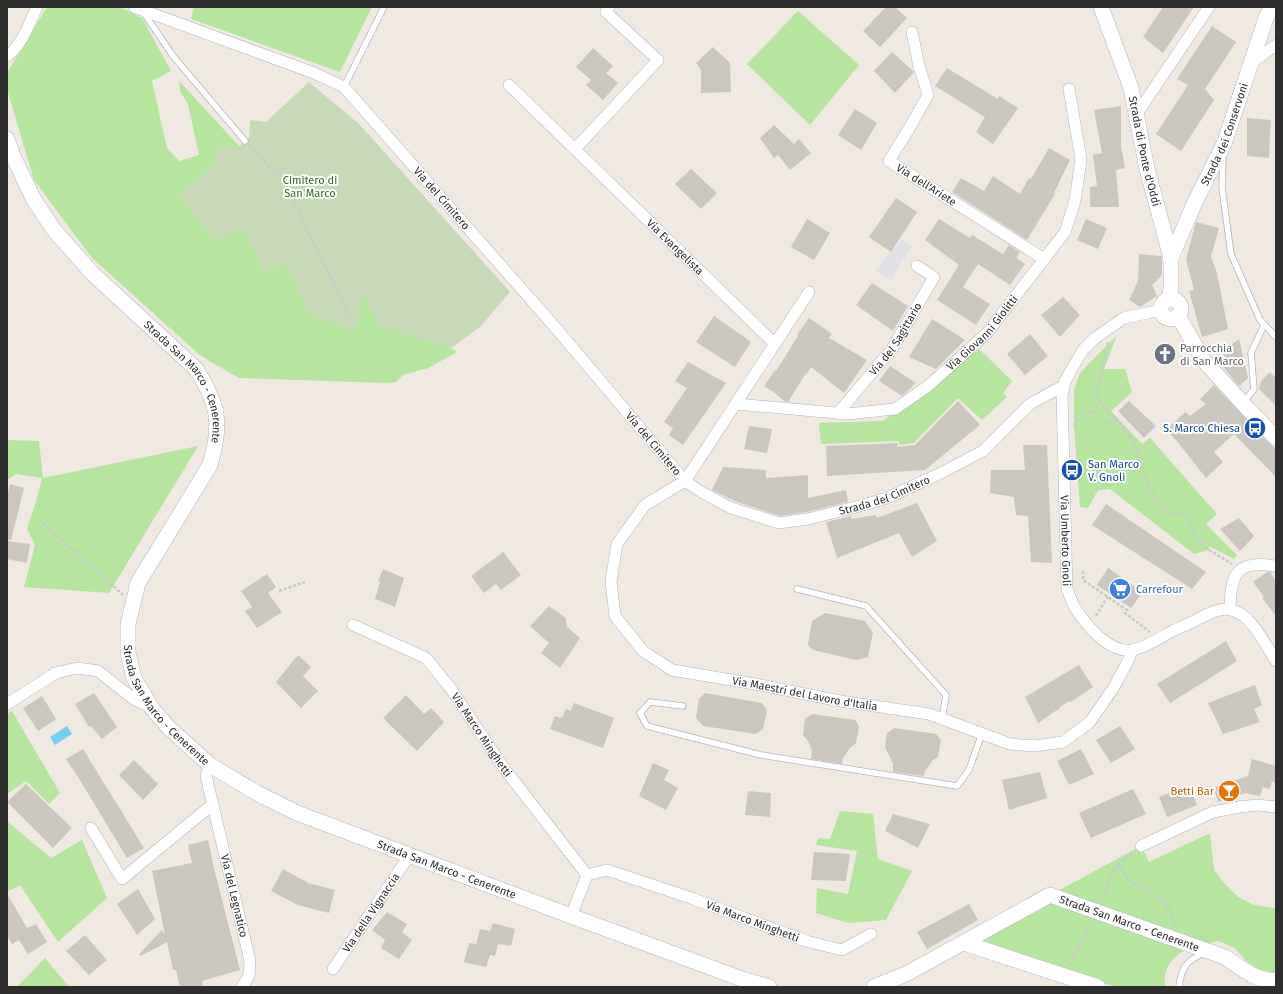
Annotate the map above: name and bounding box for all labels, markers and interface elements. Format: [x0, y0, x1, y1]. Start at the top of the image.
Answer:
street label: Strada dei Conservoni [1198, 81, 1250, 188]
street label: Strada di Ponte d'Oddi [1126, 95, 1163, 208]
street label: Via dell'Ariete [894, 161, 959, 208]
street label: Via del Cimitero [411, 164, 473, 232]
park label: Cimitero di San Marco [283, 174, 337, 200]
street label: Via Evangelista [644, 216, 706, 277]
street label: Via Giovanni Giolitti [944, 293, 1020, 373]
street label: Via del Sagittario [866, 300, 924, 378]
street label: Strada San Marco - Cenerente [141, 318, 223, 444]
church icon: Parrocchia di San Marco [1152, 341, 1178, 367]
place label: Parrocchia di San Marco [1180, 342, 1244, 368]
street label: Via del Cimitero [623, 409, 684, 478]
bus stop icon: S. Marco Chiesa [1242, 415, 1268, 441]
place label: S. Marco Chiesa [1163, 422, 1240, 435]
bus stop icon: San Marco V. Gnoli [1059, 457, 1085, 483]
place label: San Marco V. Gnoli [1088, 458, 1139, 484]
street label: Strada del Cimitero [838, 473, 932, 518]
street label: Via Umberto Gnoli [1058, 495, 1073, 586]
supermarket icon: Carrefour [1107, 576, 1133, 602]
place label: Carrefour [1136, 583, 1184, 596]
street label: Strada San Marco - Cenerente [122, 645, 212, 768]
street label: Via Maestri del Lavoro d'Italia [731, 674, 879, 713]
street label: Via Marco Minghetti [449, 690, 515, 779]
bar icon: Betti Bar [1216, 778, 1242, 804]
place label: Betti Bar [1170, 785, 1215, 798]
street label: Strada San Marco - Cenerente [375, 837, 518, 901]
street label: Via del Legnatico [218, 853, 251, 939]
street label: Via della Vignaccia [340, 870, 402, 955]
street label: Strada San Marco - Cenerente [1058, 892, 1201, 954]
street label: Via Marco Minghetti [704, 898, 801, 944]

